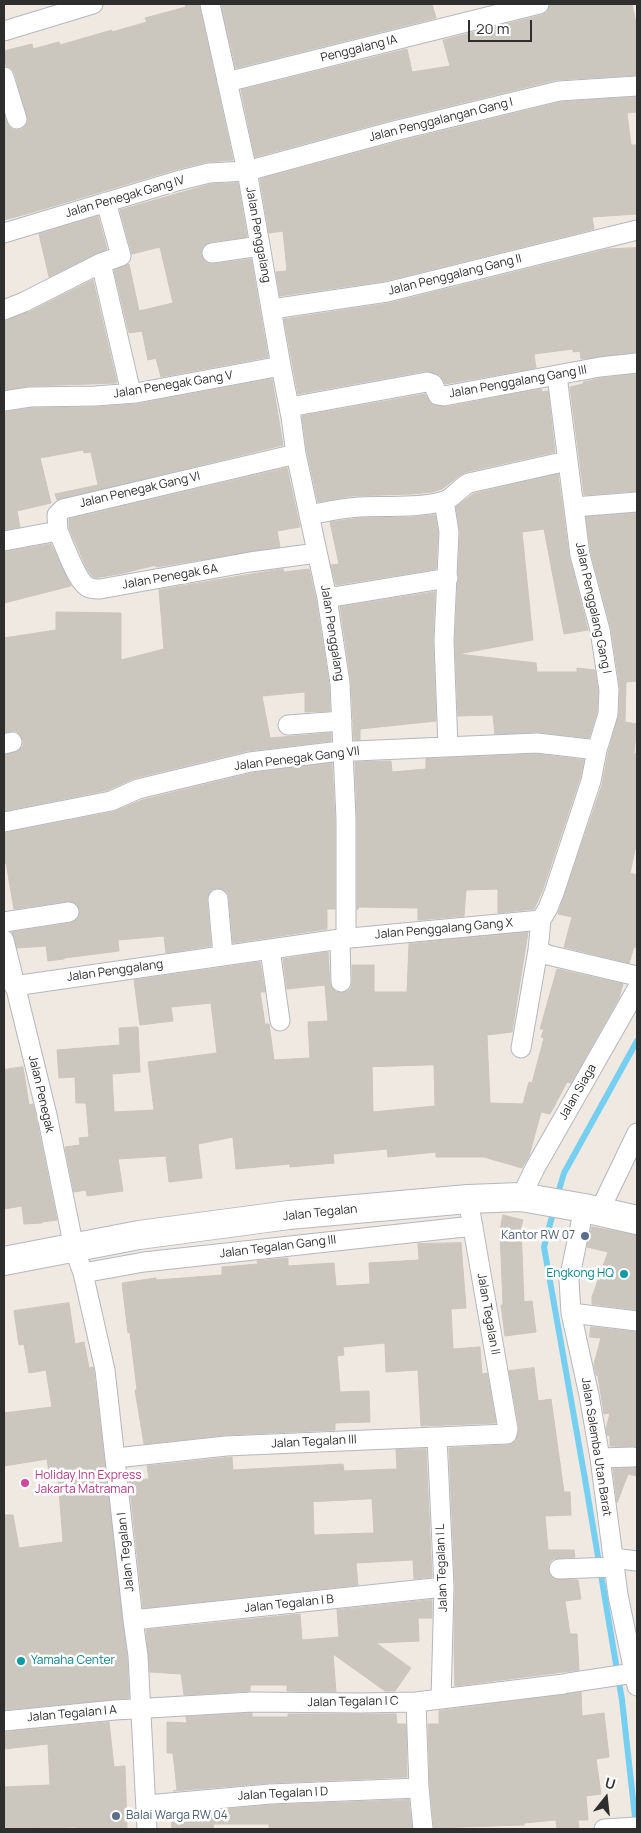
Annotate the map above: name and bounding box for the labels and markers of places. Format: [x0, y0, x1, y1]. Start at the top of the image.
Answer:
place label: Kantor RW 07 [501, 1229, 575, 1243]
marker: Kantor RW 07 [579, 1230, 591, 1242]
place label: Engkong HQ [546, 1267, 614, 1281]
marker: Engkong HQ [618, 1268, 630, 1280]
place label: Holiday Inn Express Jakarta Matraman [35, 1469, 142, 1497]
marker: Holiday Inn Express Jakarta Matraman [19, 1477, 31, 1489]
place label: Yamaha Center [31, 1654, 115, 1668]
marker: Yamaha Center [15, 1655, 27, 1667]
place label: Balai Warga RW 04 [126, 1809, 228, 1823]
marker: Balai Warga RW 04 [110, 1810, 122, 1822]

